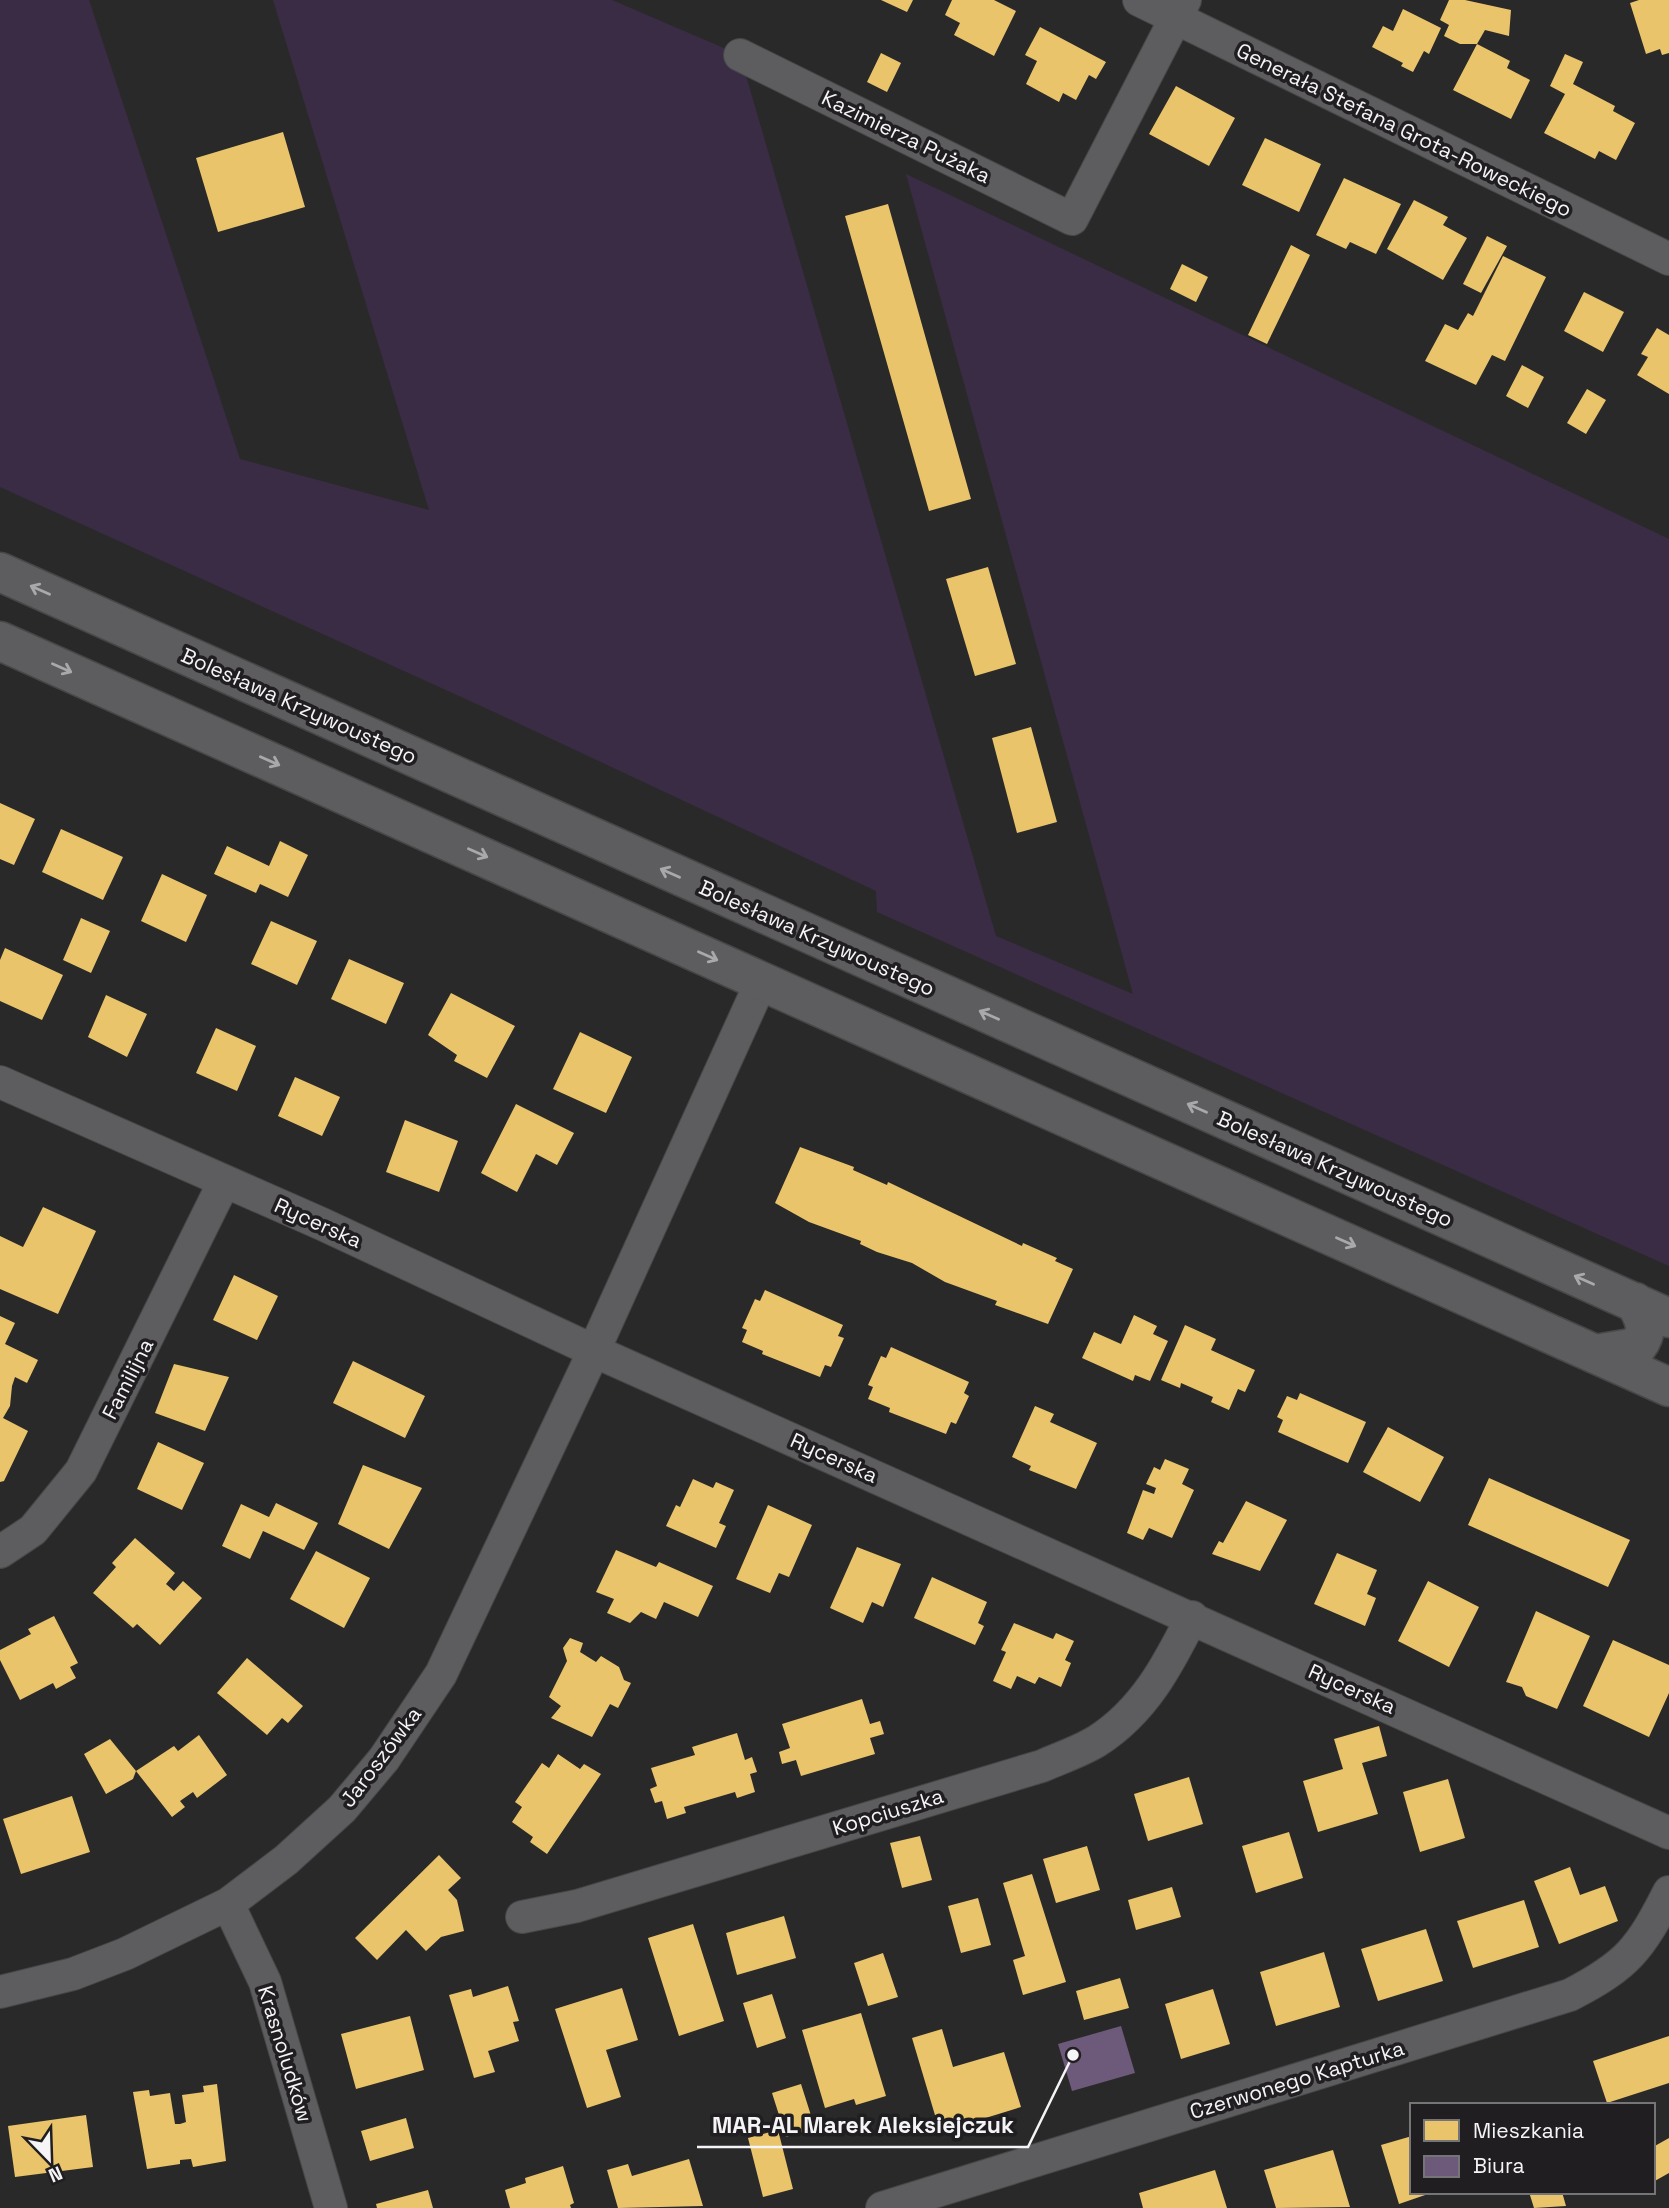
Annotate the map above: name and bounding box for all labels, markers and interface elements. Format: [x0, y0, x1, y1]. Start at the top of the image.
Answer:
street label: Generała Stefana Grota-Roweckiego [1232, 36, 1576, 223]
street label: Kazimierza Pużaka [817, 84, 995, 189]
one-way arrow [30, 583, 51, 596]
street label: Bolesława Krzywoustego [177, 641, 421, 770]
one-way arrow [51, 662, 73, 675]
one-way arrow [259, 755, 280, 768]
one-way arrow [467, 847, 488, 860]
one-way arrow [660, 866, 681, 879]
street label: Bolesława Krzywoustego [695, 873, 939, 1002]
one-way arrow [697, 950, 718, 963]
one-way arrow [979, 1008, 1001, 1021]
one-way arrow [1187, 1101, 1208, 1114]
street label: Bolesława Krzywoustego [1213, 1104, 1457, 1233]
street label: Rycerska [270, 1191, 366, 1254]
one-way arrow [1335, 1236, 1356, 1249]
one-way arrow [1574, 1273, 1595, 1286]
street label: Familijna [96, 1334, 159, 1424]
street label: Rycerska [786, 1426, 882, 1489]
street label: Rycerska [1304, 1657, 1400, 1720]
street label: Jaroszówka [334, 1701, 427, 1812]
street label: Kopciuszka [829, 1782, 947, 1841]
street label: Krasnoludków [252, 1982, 319, 2125]
street label: Czerwonego Kapturka [1186, 2034, 1407, 2125]
callout: MAR-AL Marek Aleksiejczuk [697, 2103, 1028, 2147]
legend [1410, 2103, 1655, 2194]
text: MAR-AL Marek Aleksiejczuk [712, 2110, 1014, 2140]
text: Mieszkania [1473, 2117, 1584, 2144]
north arrow [14, 2124, 84, 2194]
text: Biura [1473, 2152, 1525, 2179]
text: N [45, 2160, 66, 2188]

